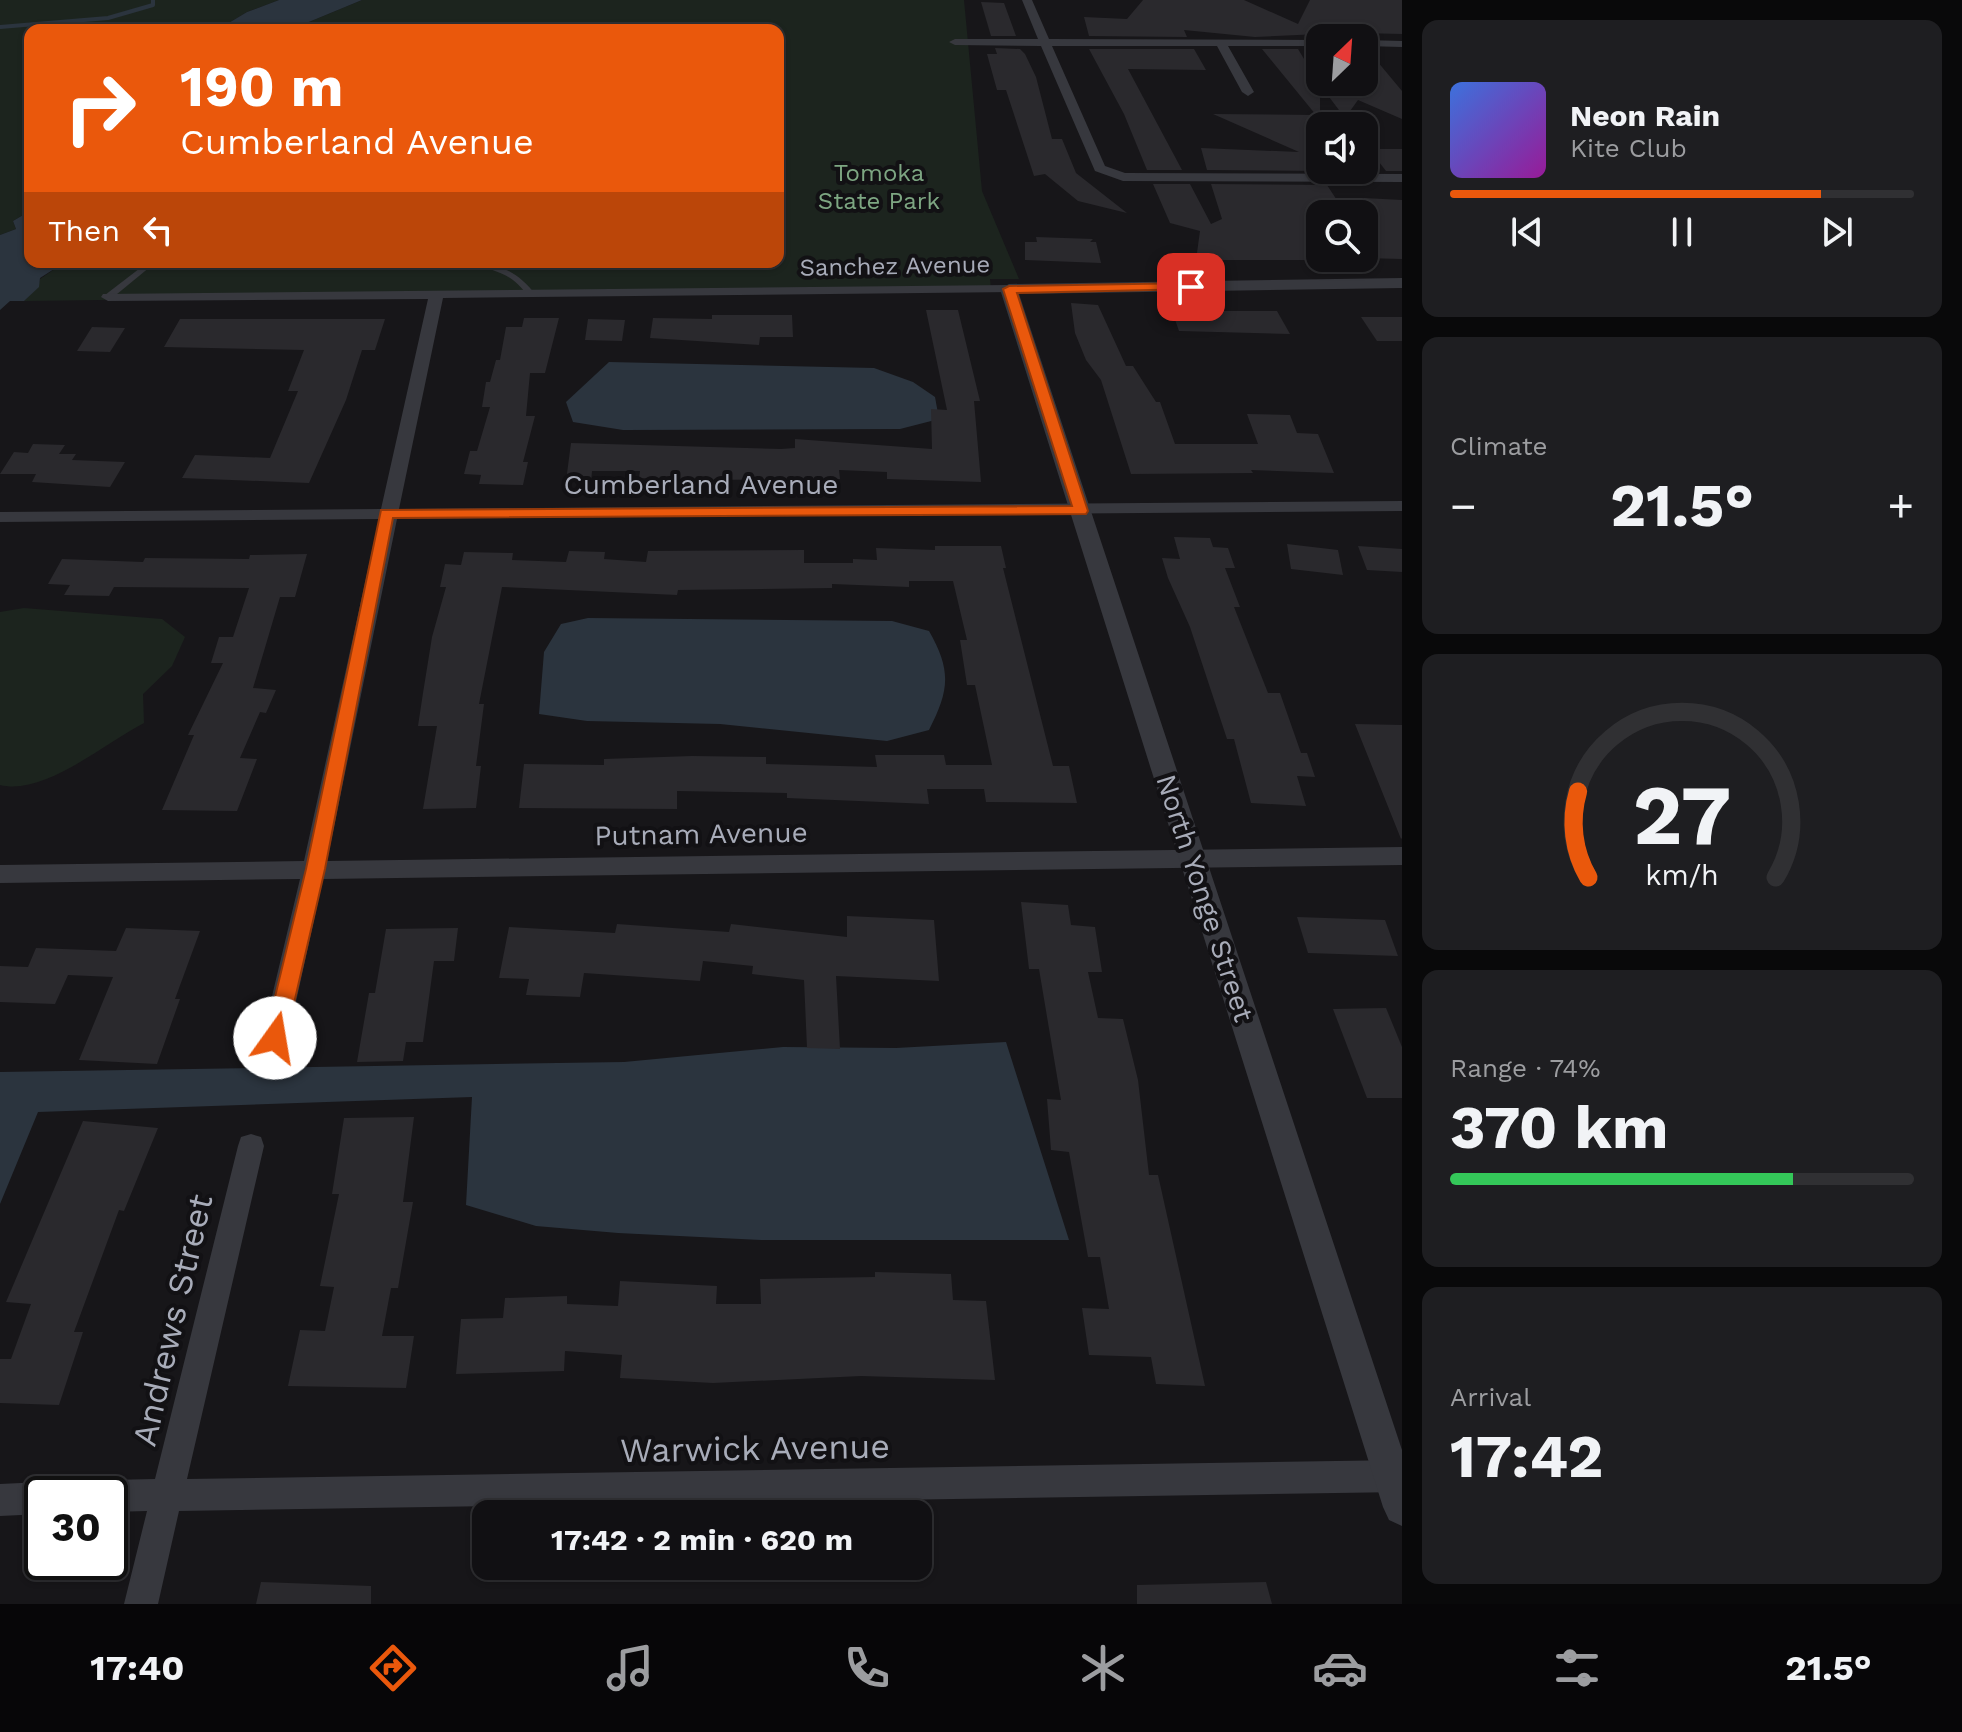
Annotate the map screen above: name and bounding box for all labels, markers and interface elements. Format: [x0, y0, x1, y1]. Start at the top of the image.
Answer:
north arrow [1306, 24, 1378, 96]
map controls [1306, 24, 1378, 272]
text: 190 m [180, 54, 343, 120]
icon: right [48, 56, 152, 160]
text: Neon Rain [1570, 98, 1720, 133]
button: sound [1306, 112, 1378, 184]
text: Cumberland Avenue [180, 121, 534, 163]
text: Kite Club [1570, 133, 1687, 163]
park label: Tomoka State Park [818, 159, 941, 215]
button: search [1306, 200, 1378, 272]
icon: left [136, 208, 180, 252]
icon: previous [1505, 210, 1549, 254]
icon: pause [1660, 210, 1704, 254]
icon: next [1815, 210, 1859, 254]
text: Then [48, 213, 120, 248]
street label: Sanchez Avenue [799, 250, 991, 282]
pin [1157, 253, 1225, 321]
icon: arrive [1169, 265, 1213, 309]
text: Climate [1450, 431, 1548, 461]
street label: Cumberland Avenue [563, 468, 839, 501]
text: 21.5° [1610, 470, 1754, 541]
text: − [1450, 480, 1477, 532]
text: + [1887, 480, 1914, 532]
text: 27 [1633, 767, 1731, 864]
street label: North Yonge Street [1149, 770, 1261, 1026]
street label: Putnam Avenue [594, 816, 808, 852]
text: km/h [1645, 858, 1719, 892]
position arrow [233, 996, 317, 1080]
text: Range · 74% [1450, 1053, 1601, 1083]
text: 370 km [1450, 1092, 1668, 1163]
street label: Andrews Street [124, 1190, 220, 1450]
text: Arrival [1450, 1382, 1531, 1412]
text: 17:42 [1450, 1421, 1603, 1492]
street label: Warwick Avenue [620, 1426, 890, 1470]
speed limit sign: 30 [24, 1476, 128, 1580]
text: 17:42 · 2 min · 620 m [551, 1522, 853, 1557]
icon: directions [365, 1640, 421, 1696]
icon: music [602, 1640, 658, 1696]
icon: phone [839, 1640, 895, 1696]
icon: climate [1075, 1640, 1131, 1696]
icon: car [1312, 1640, 1368, 1696]
icon: filters [1549, 1640, 1605, 1696]
text: 17:40 [90, 1647, 184, 1689]
text: 21.5° [1785, 1647, 1872, 1689]

